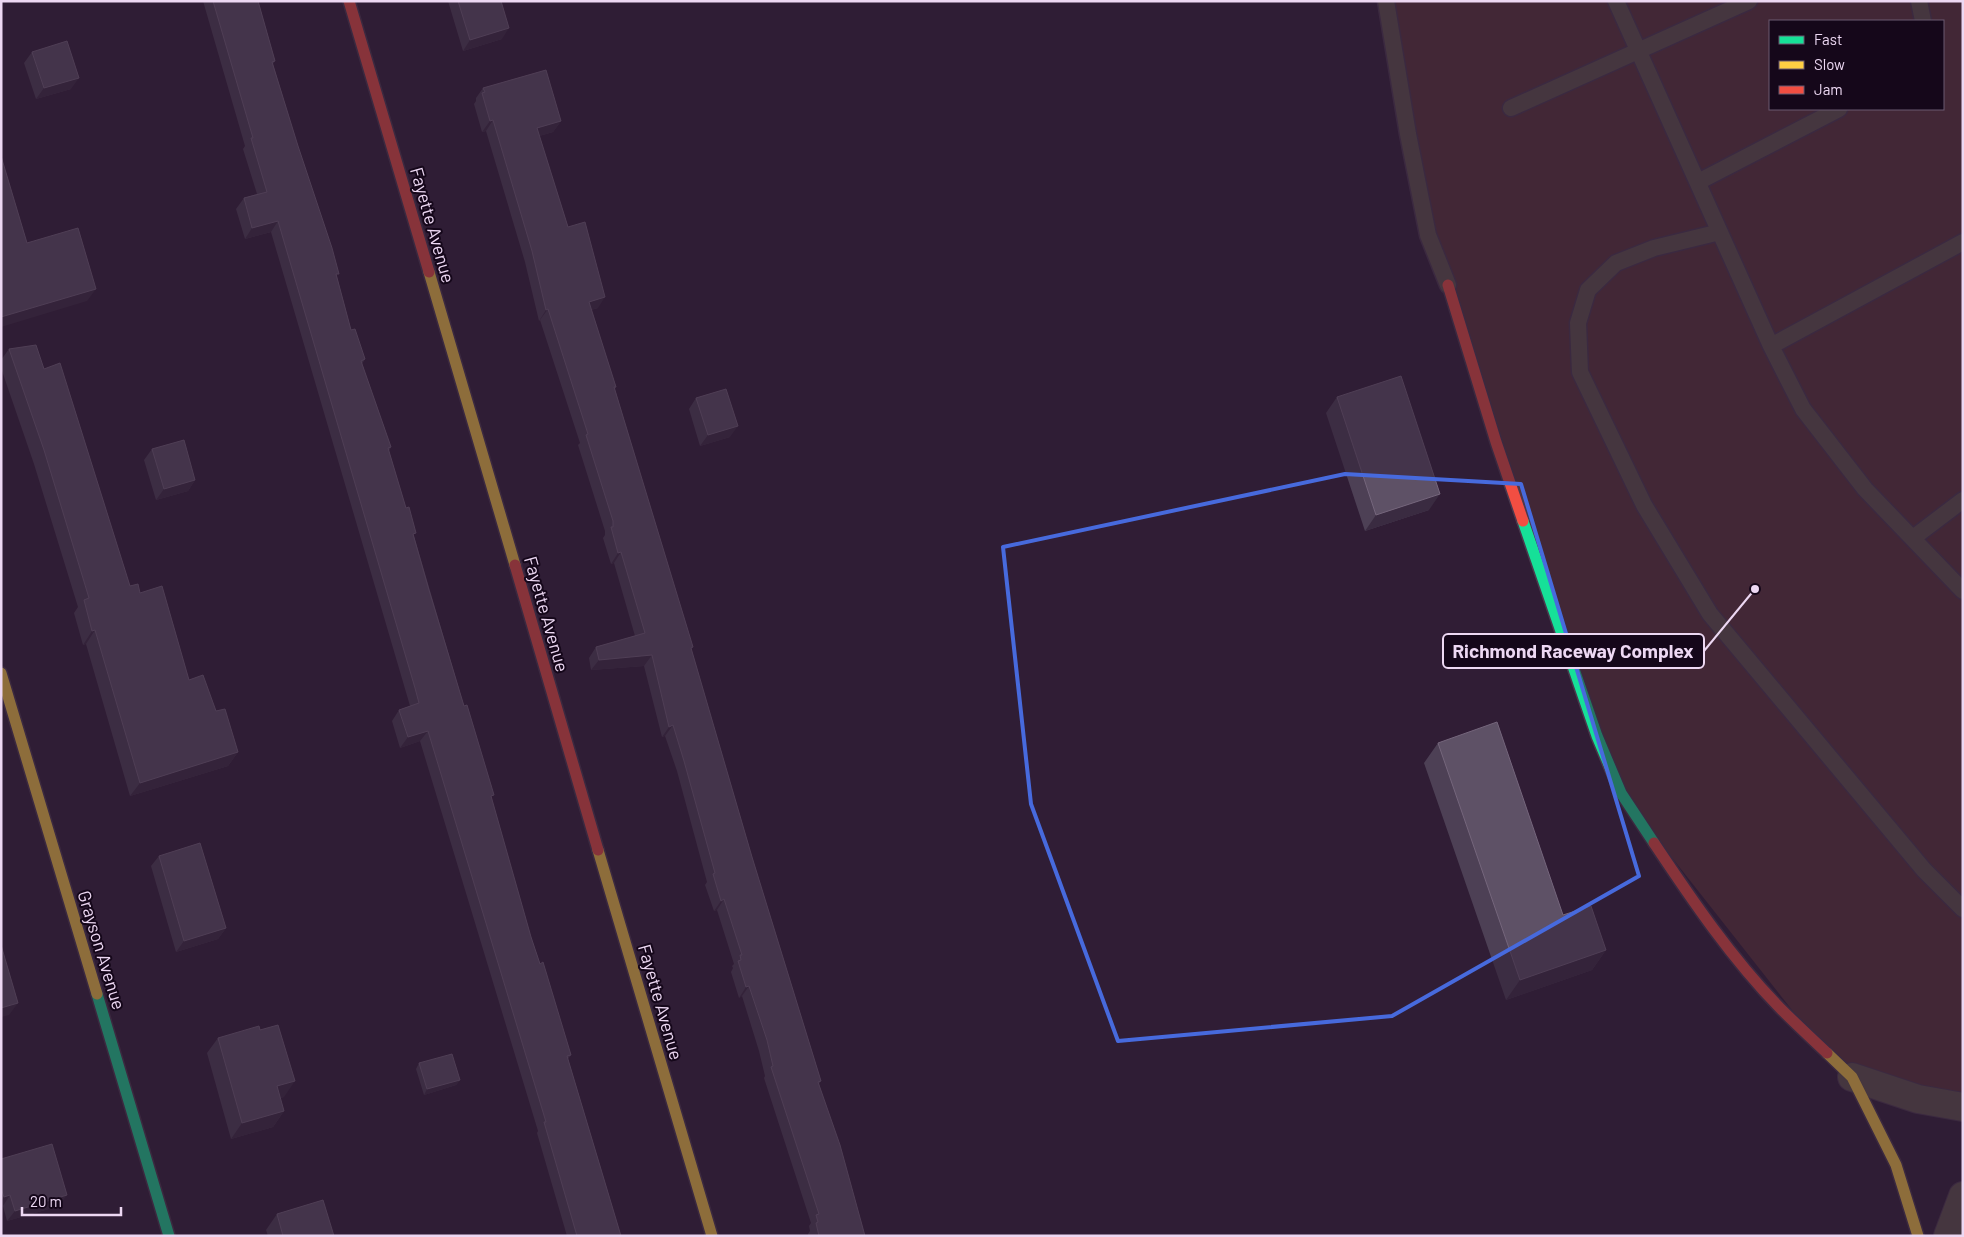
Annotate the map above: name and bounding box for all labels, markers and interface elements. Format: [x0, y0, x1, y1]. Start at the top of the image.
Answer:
legend [1769, 20, 1944, 110]
text: Fast [1814, 30, 1842, 48]
text: Slow [1814, 55, 1845, 73]
text: Jam [1814, 80, 1843, 98]
street label: Fayette Avenue [406, 165, 460, 285]
street label: Fayette Avenue [520, 554, 574, 674]
callout: Richmond Raceway Complex [1443, 634, 1704, 668]
text: Richmond Raceway Complex [1452, 639, 1694, 662]
street label: Grayson Avenue [73, 888, 131, 1012]
street label: Fayette Avenue [634, 942, 688, 1062]
scale bar [22, 1184, 121, 1216]
text: 20 m [30, 1192, 62, 1210]

